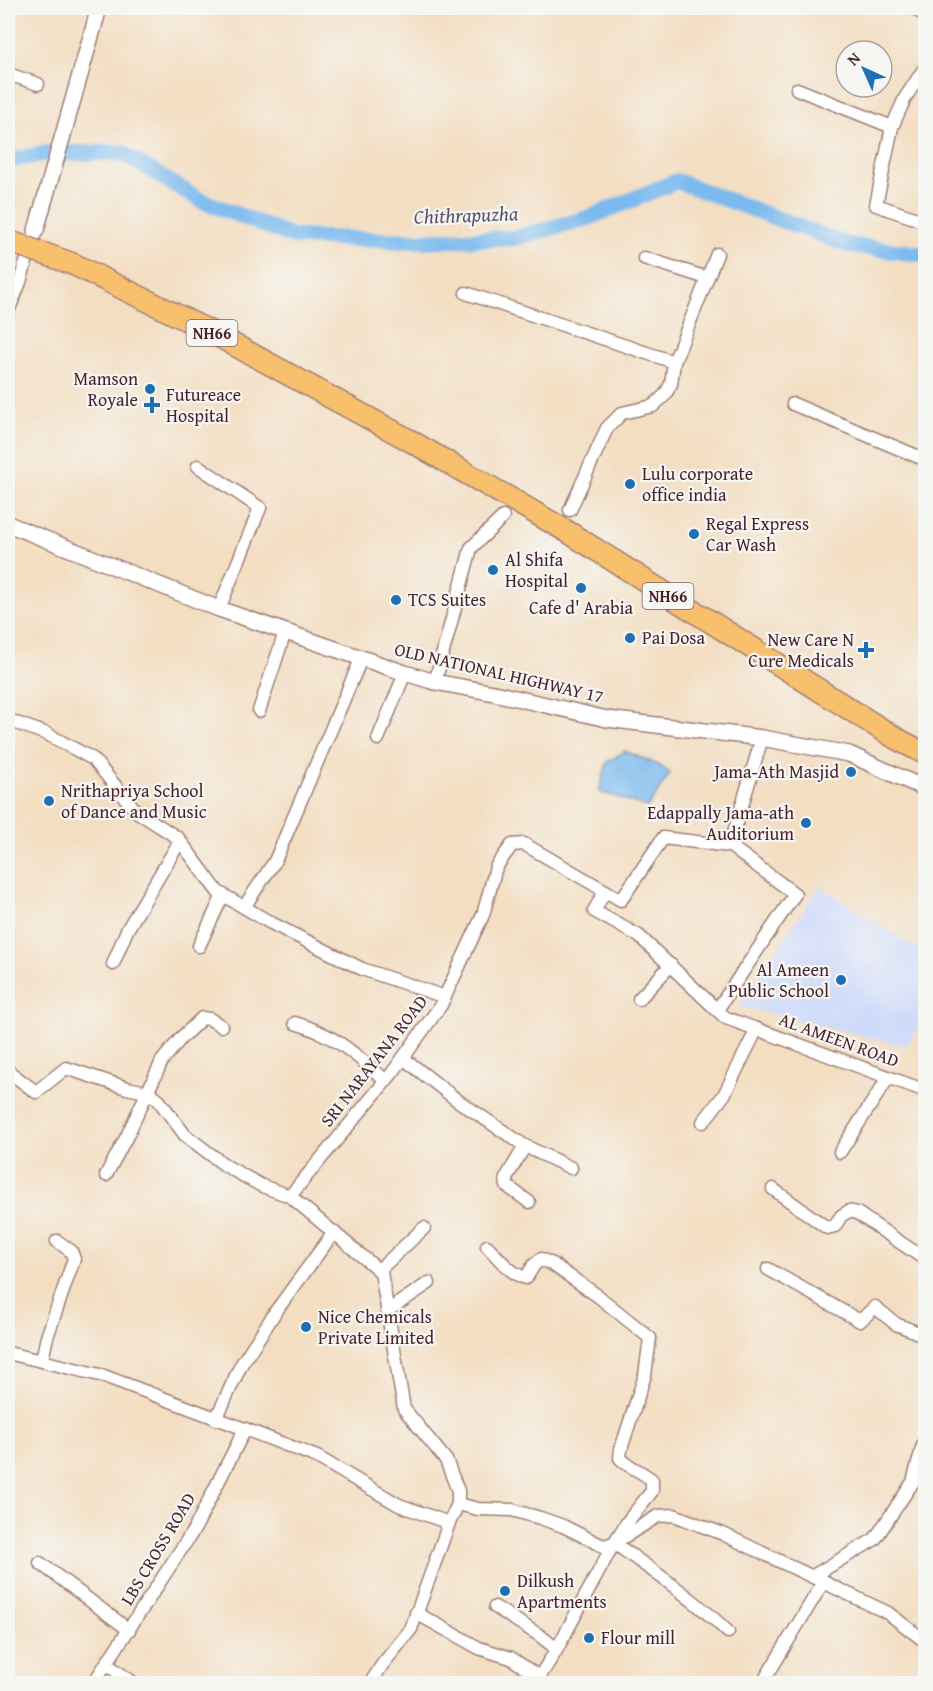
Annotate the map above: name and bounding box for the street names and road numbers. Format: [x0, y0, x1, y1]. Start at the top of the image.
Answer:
road number: NH66 [186, 320, 238, 346]
road number: NH66 [642, 583, 694, 609]
street label: OLD NATIONAL HIGHWAY 17 [392, 635, 606, 710]
street label: SRI NARAYANA ROAD [314, 989, 434, 1132]
street label: AL AMEEN ROAD [775, 1005, 903, 1074]
street label: LBS CROSS ROAD [113, 1487, 202, 1610]

